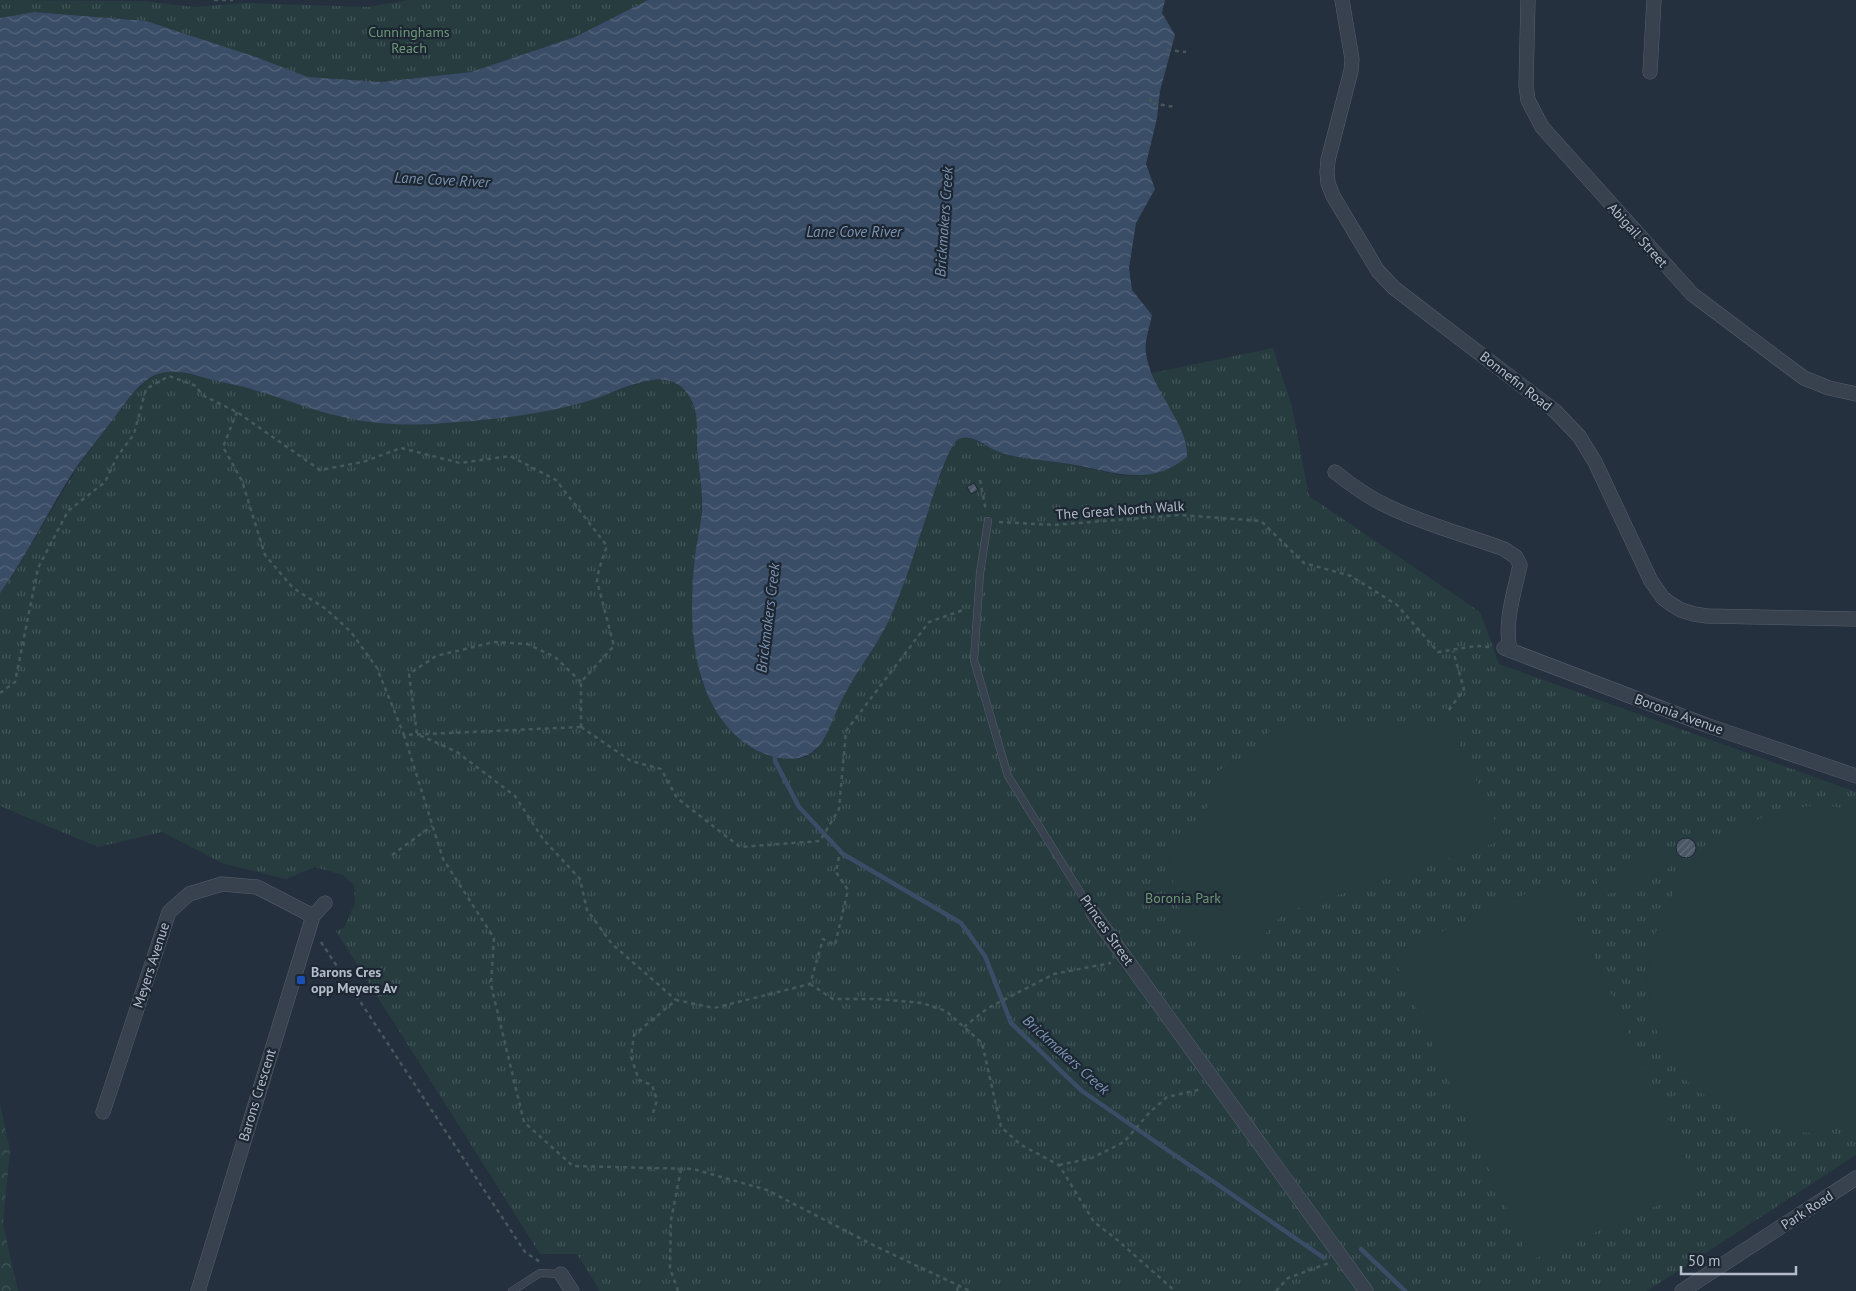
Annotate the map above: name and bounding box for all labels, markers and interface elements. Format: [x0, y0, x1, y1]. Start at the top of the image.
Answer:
park label: Cunninghams Reach [368, 23, 450, 57]
water label: Brickmakers Creek [930, 165, 957, 278]
water label: Lane Cove River [394, 168, 491, 192]
street label: Abigail Street [1604, 199, 1672, 271]
water label: Lane Cove River [806, 222, 903, 241]
street label: Bonnefin Road [1476, 347, 1556, 415]
street label: The Great North Walk [1055, 497, 1185, 523]
water label: Brickmakers Creek [751, 561, 784, 674]
street label: Boronia Avenue [1632, 690, 1726, 738]
park label: Boronia Park [1145, 889, 1221, 907]
street label: Princes Street [1076, 891, 1138, 969]
street label: Meyers Avenue [129, 920, 173, 1010]
place label: Barons Cres opp Meyers Av [311, 963, 398, 997]
marker: Barons Cres opp Meyers Av [295, 974, 307, 986]
water label: Brickmakers Creek [1019, 1011, 1115, 1099]
street label: Barons Crescent [234, 1046, 280, 1143]
street label: Park Road [1777, 1186, 1837, 1234]
scale bar [1681, 1244, 1796, 1276]
text: 50 m [1688, 1251, 1721, 1270]

